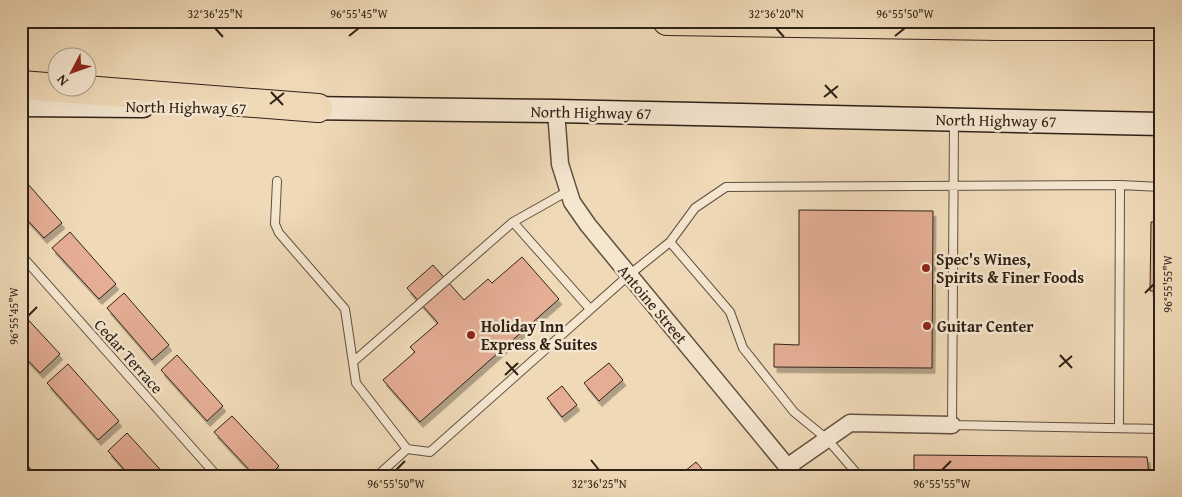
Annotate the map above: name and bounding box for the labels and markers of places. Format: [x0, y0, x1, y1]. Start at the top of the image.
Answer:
place label: Spec's Wines, Spirits & Finer Foods [936, 247, 1084, 289]
marker: Spec's Wines, Spirits & Finer Foods [920, 262, 932, 274]
place label: Holiday Inn Express & Suites [481, 314, 598, 356]
place label: Guitar Center [937, 314, 1034, 338]
marker: Guitar Center [921, 320, 933, 332]
marker: Holiday Inn Express & Suites [465, 329, 477, 341]

